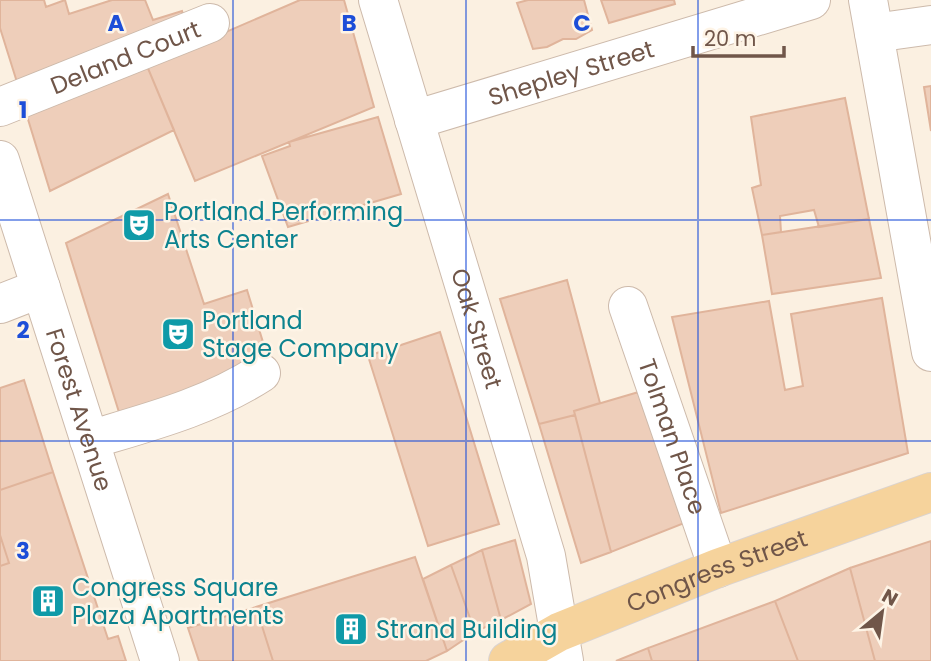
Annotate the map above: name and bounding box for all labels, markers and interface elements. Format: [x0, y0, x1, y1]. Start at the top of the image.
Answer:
text: A [108, 7, 125, 39]
text: B [341, 7, 357, 39]
text: C [573, 7, 591, 39]
street label: Deland Court [45, 12, 205, 102]
scale bar [693, 14, 784, 58]
text: 20 m [704, 24, 757, 53]
street label: Shepley Street [484, 32, 658, 113]
text: 1 [19, 94, 27, 126]
place label: Portland Performing Arts Center [164, 195, 403, 256]
theatre icon: Portland Performing Arts Center [120, 206, 158, 244]
street label: Oak Street [443, 264, 511, 393]
place label: Portland Stage Company [202, 304, 399, 365]
text: 2 [16, 314, 30, 346]
theatre icon: Portland Stage Company [159, 315, 197, 353]
street label: Forest Avenue [38, 324, 121, 495]
street label: Tolman Place [631, 354, 715, 519]
street label: Congress Street [621, 521, 812, 620]
text: 3 [16, 535, 30, 567]
place label: Congress Square Plaza Apartments [72, 571, 284, 632]
north arrow [847, 577, 917, 647]
building icon: Congress Square Plaza Apartments [29, 582, 67, 620]
text: N [877, 582, 903, 613]
building icon: Strand Building [332, 610, 370, 648]
place label: Strand Building [376, 613, 558, 646]

